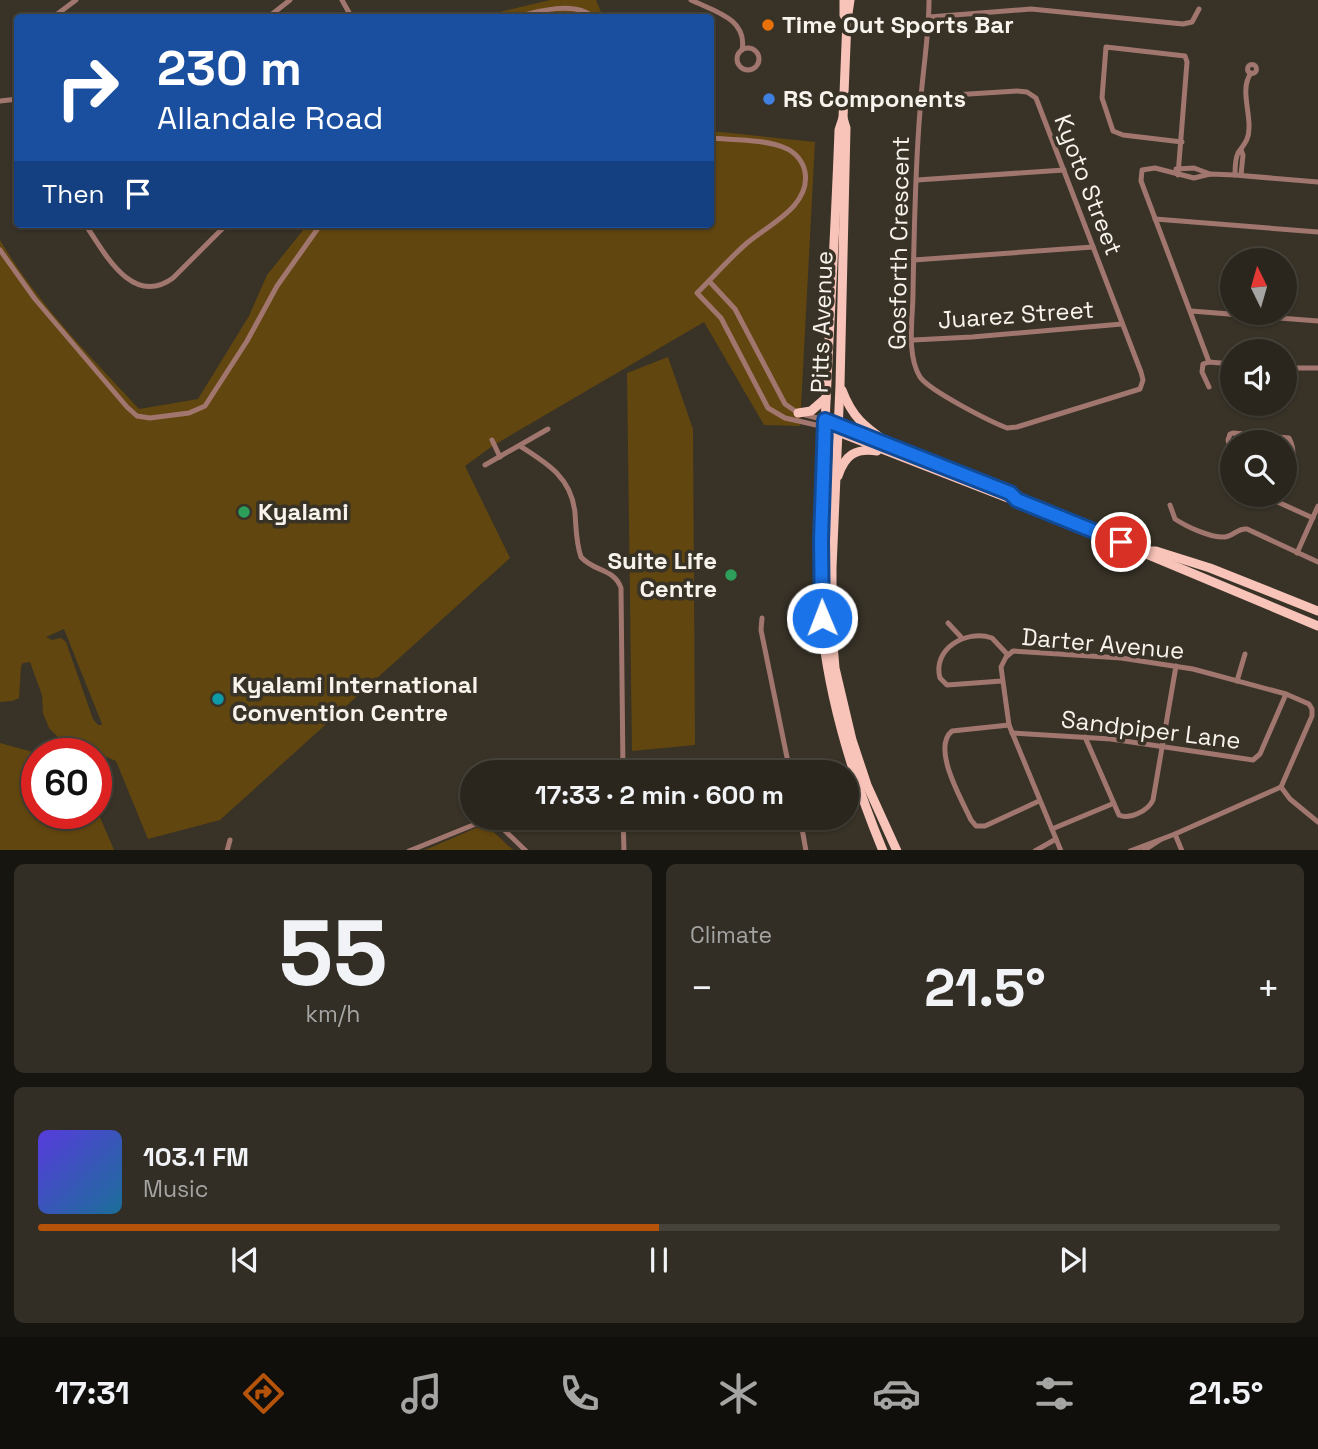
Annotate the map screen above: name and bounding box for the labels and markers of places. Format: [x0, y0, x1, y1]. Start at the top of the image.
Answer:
place label: Time Out Sports Bar [782, 9, 1014, 40]
marker: Time Out Sports Bar [760, 17, 776, 33]
place label: RS Components [783, 83, 966, 114]
marker: RS Components [761, 91, 777, 107]
place label: Kyalami [258, 496, 349, 527]
marker: Kyalami [236, 504, 252, 520]
pin [1091, 512, 1151, 572]
place label: Suite Life Centre [608, 545, 717, 604]
marker: Suite Life Centre [723, 567, 739, 583]
place label: Kyalami International Convention Centre [232, 669, 478, 728]
marker: Kyalami International Convention Centre [210, 691, 226, 707]

